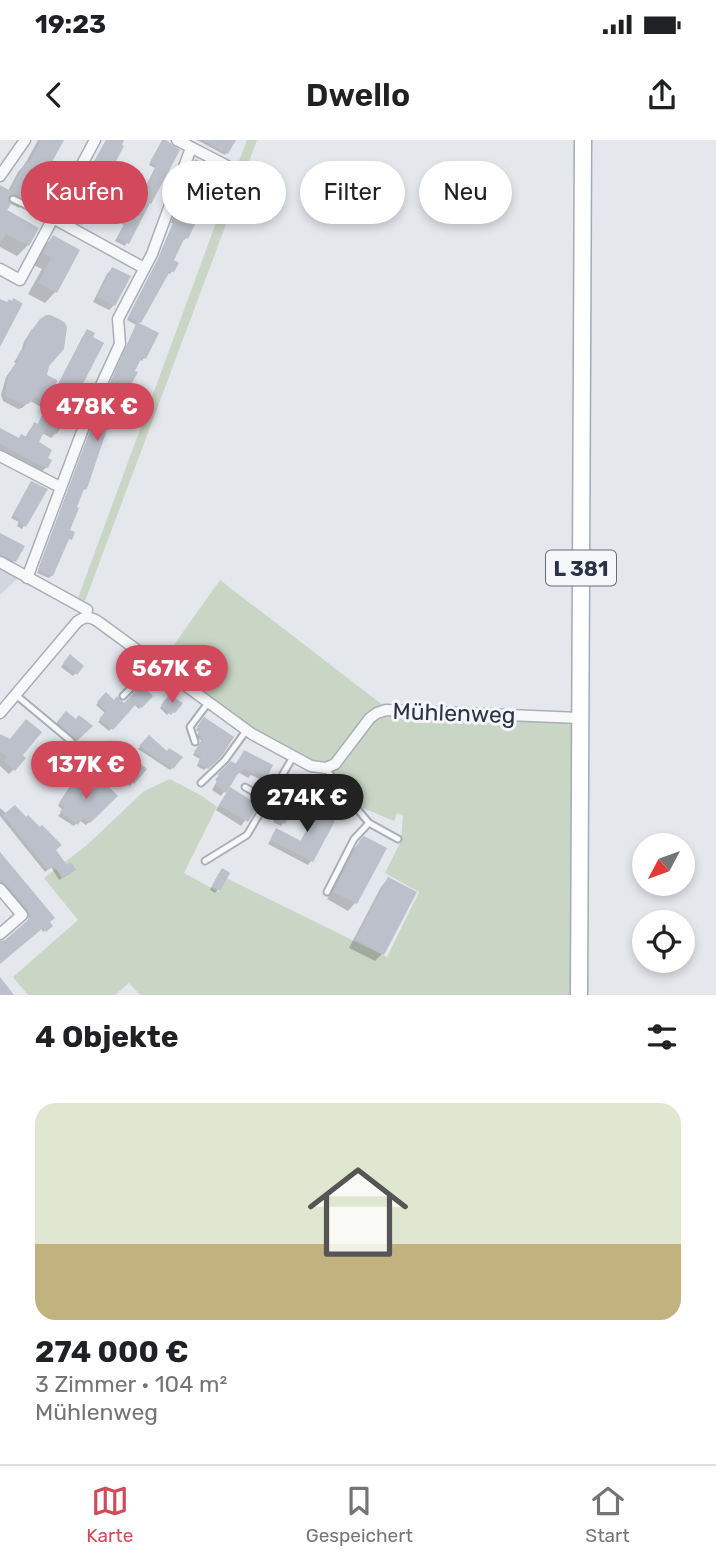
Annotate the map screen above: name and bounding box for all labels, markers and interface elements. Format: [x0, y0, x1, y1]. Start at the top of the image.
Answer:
text: 19:23 [35, 9, 106, 40]
icon: back [35, 76, 73, 114]
text: Dwello [306, 76, 410, 114]
icon: share [643, 76, 681, 114]
chip: Kaufen [21, 161, 148, 224]
chip: Mieten [162, 161, 286, 224]
chip: Filter [300, 161, 405, 224]
chip: Neu [419, 161, 512, 224]
pin: 478K € [40, 384, 154, 443]
text: 478K € [56, 392, 138, 420]
road number: L 381 [546, 550, 616, 586]
pin: 567K € [115, 645, 229, 705]
text: 567K € [132, 654, 212, 682]
street label: Mühlenweg [392, 697, 516, 729]
pin: 137K € [29, 742, 143, 801]
text: 137K € [47, 750, 125, 778]
pin: 274K € [250, 774, 364, 834]
text: 274K € [266, 783, 348, 811]
north arrow [632, 833, 695, 896]
map controls [632, 833, 695, 973]
button: locate [632, 910, 695, 973]
icon: filters [643, 1018, 681, 1056]
text: 4 Objekte [35, 1019, 178, 1055]
icon: home [295, 1149, 421, 1275]
text: 274 000 € [35, 1334, 189, 1370]
text: 3 Zimmer · 104 m² [35, 1370, 227, 1398]
text: Mühlenweg [35, 1398, 158, 1426]
tab: Karte [86, 1482, 133, 1547]
tab: Gespeichert [306, 1482, 413, 1547]
tab: Start [585, 1482, 630, 1547]

